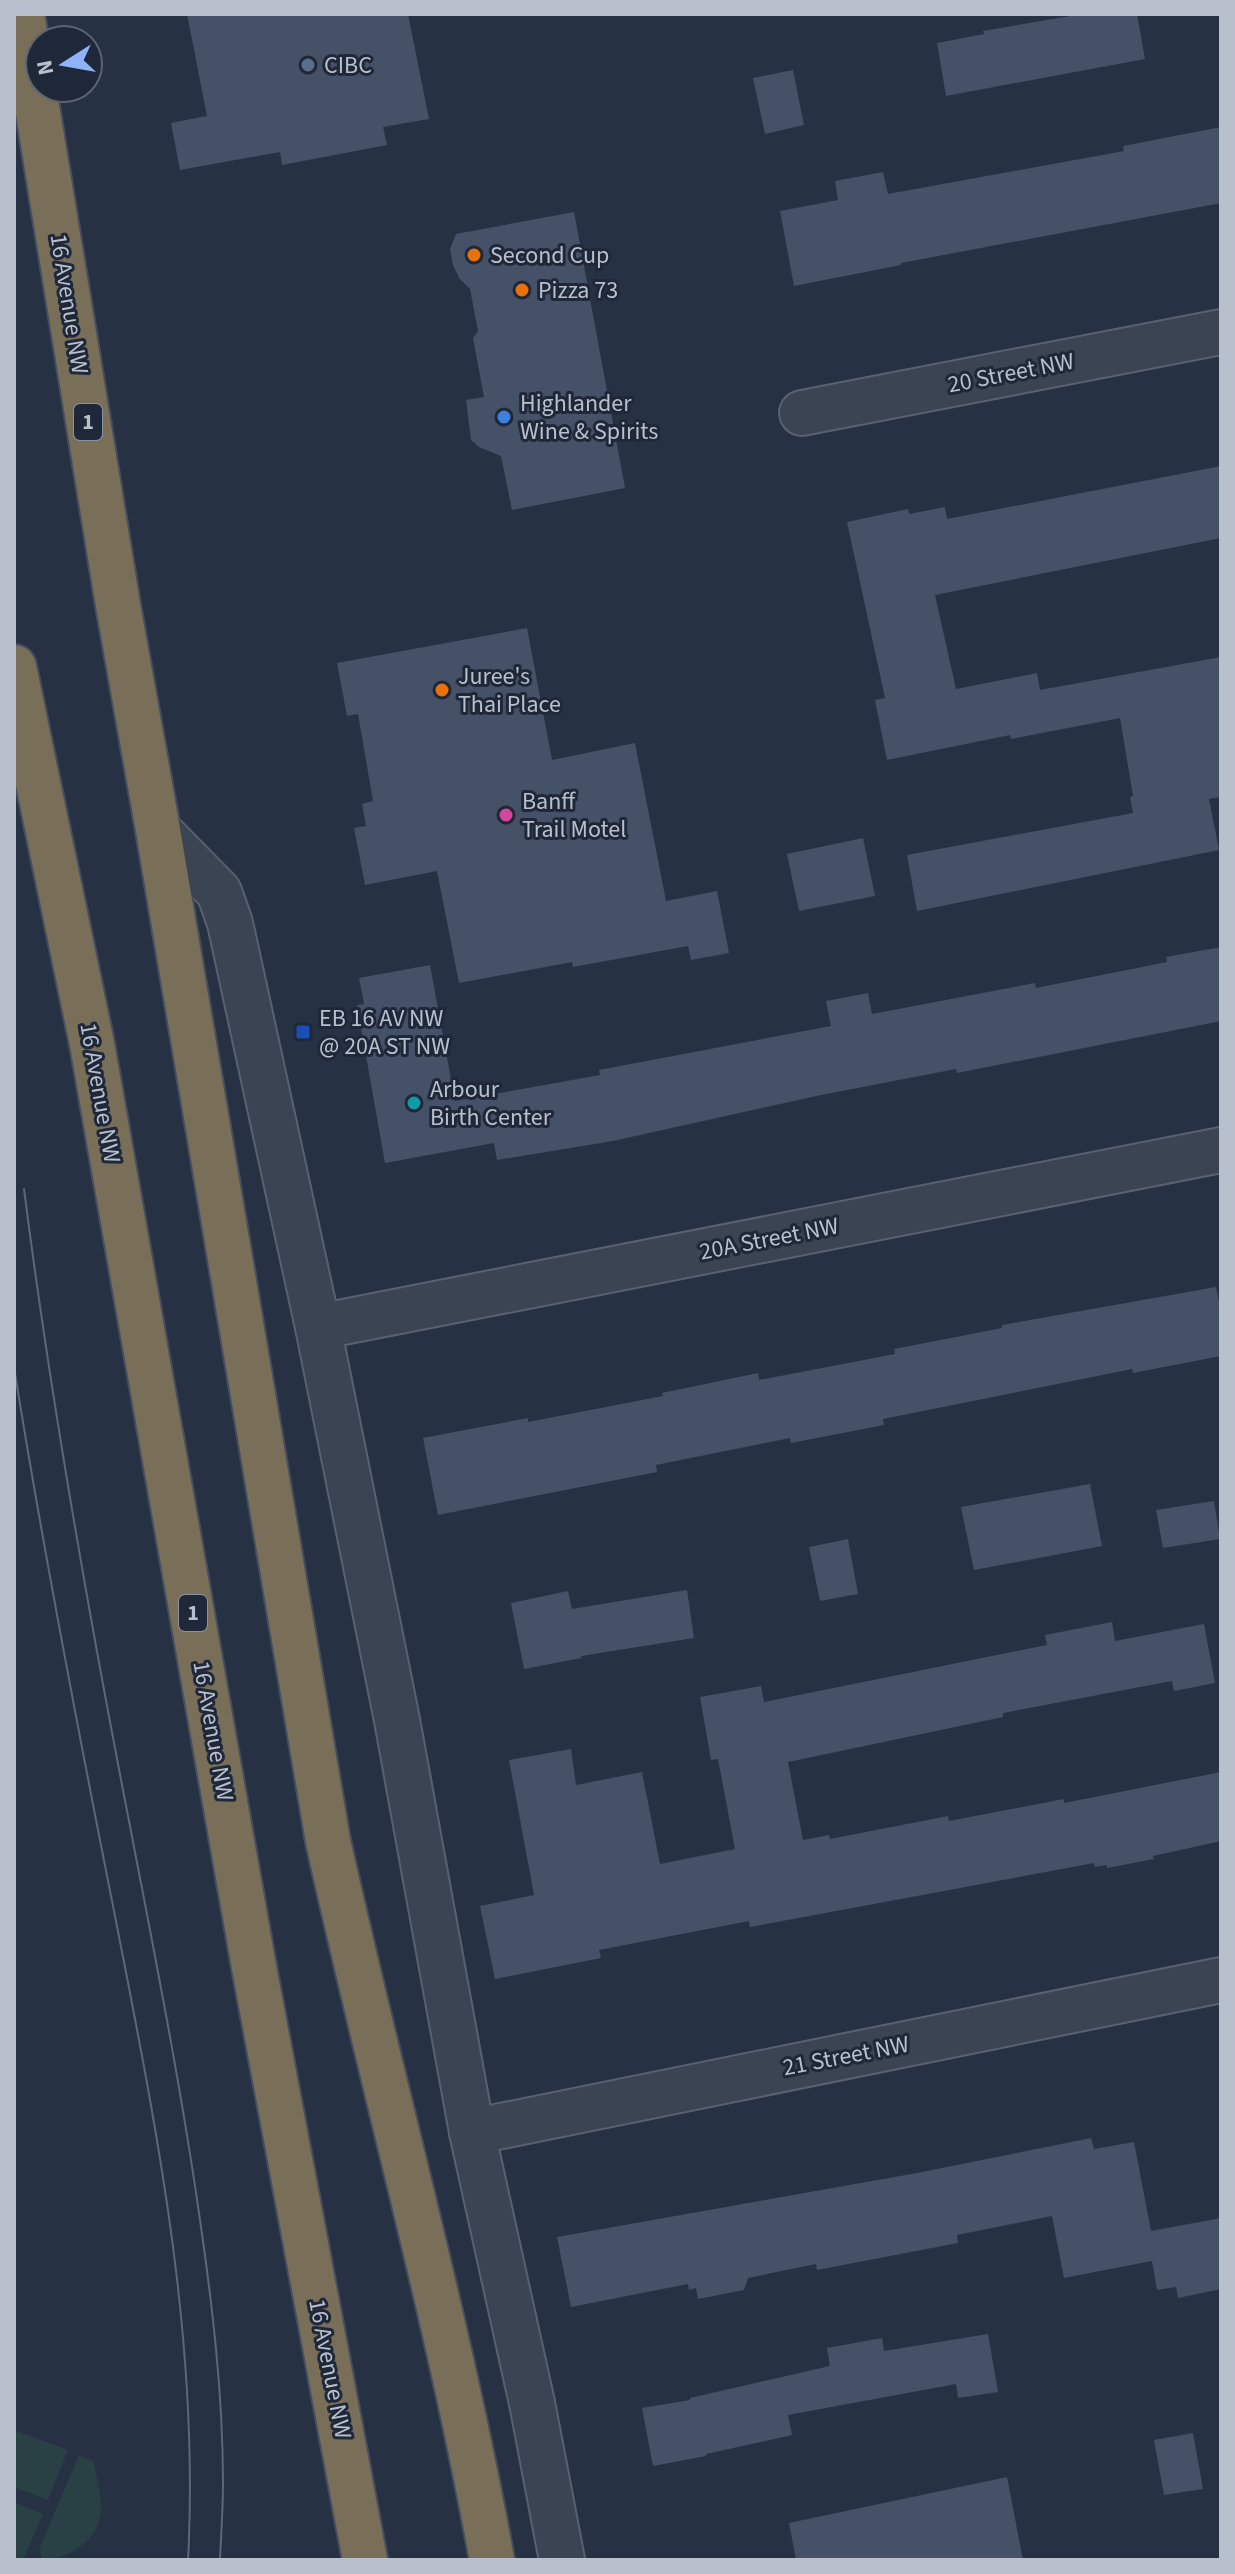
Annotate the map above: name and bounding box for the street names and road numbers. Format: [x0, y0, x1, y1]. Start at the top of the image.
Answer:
street label: 16 Avenue NW [41, 231, 97, 377]
street label: 20 Street NW [945, 344, 1077, 402]
road number: 1 [74, 404, 102, 440]
street label: 16 Avenue NW [70, 1020, 130, 1166]
street label: 20A Street NW [696, 1208, 842, 1270]
road number: 1 [179, 1595, 207, 1631]
street label: 16 Avenue NW [183, 1658, 243, 1804]
street label: 21 Street NW [780, 2027, 912, 2085]
street label: 16 Avenue NW [299, 2296, 361, 2442]

